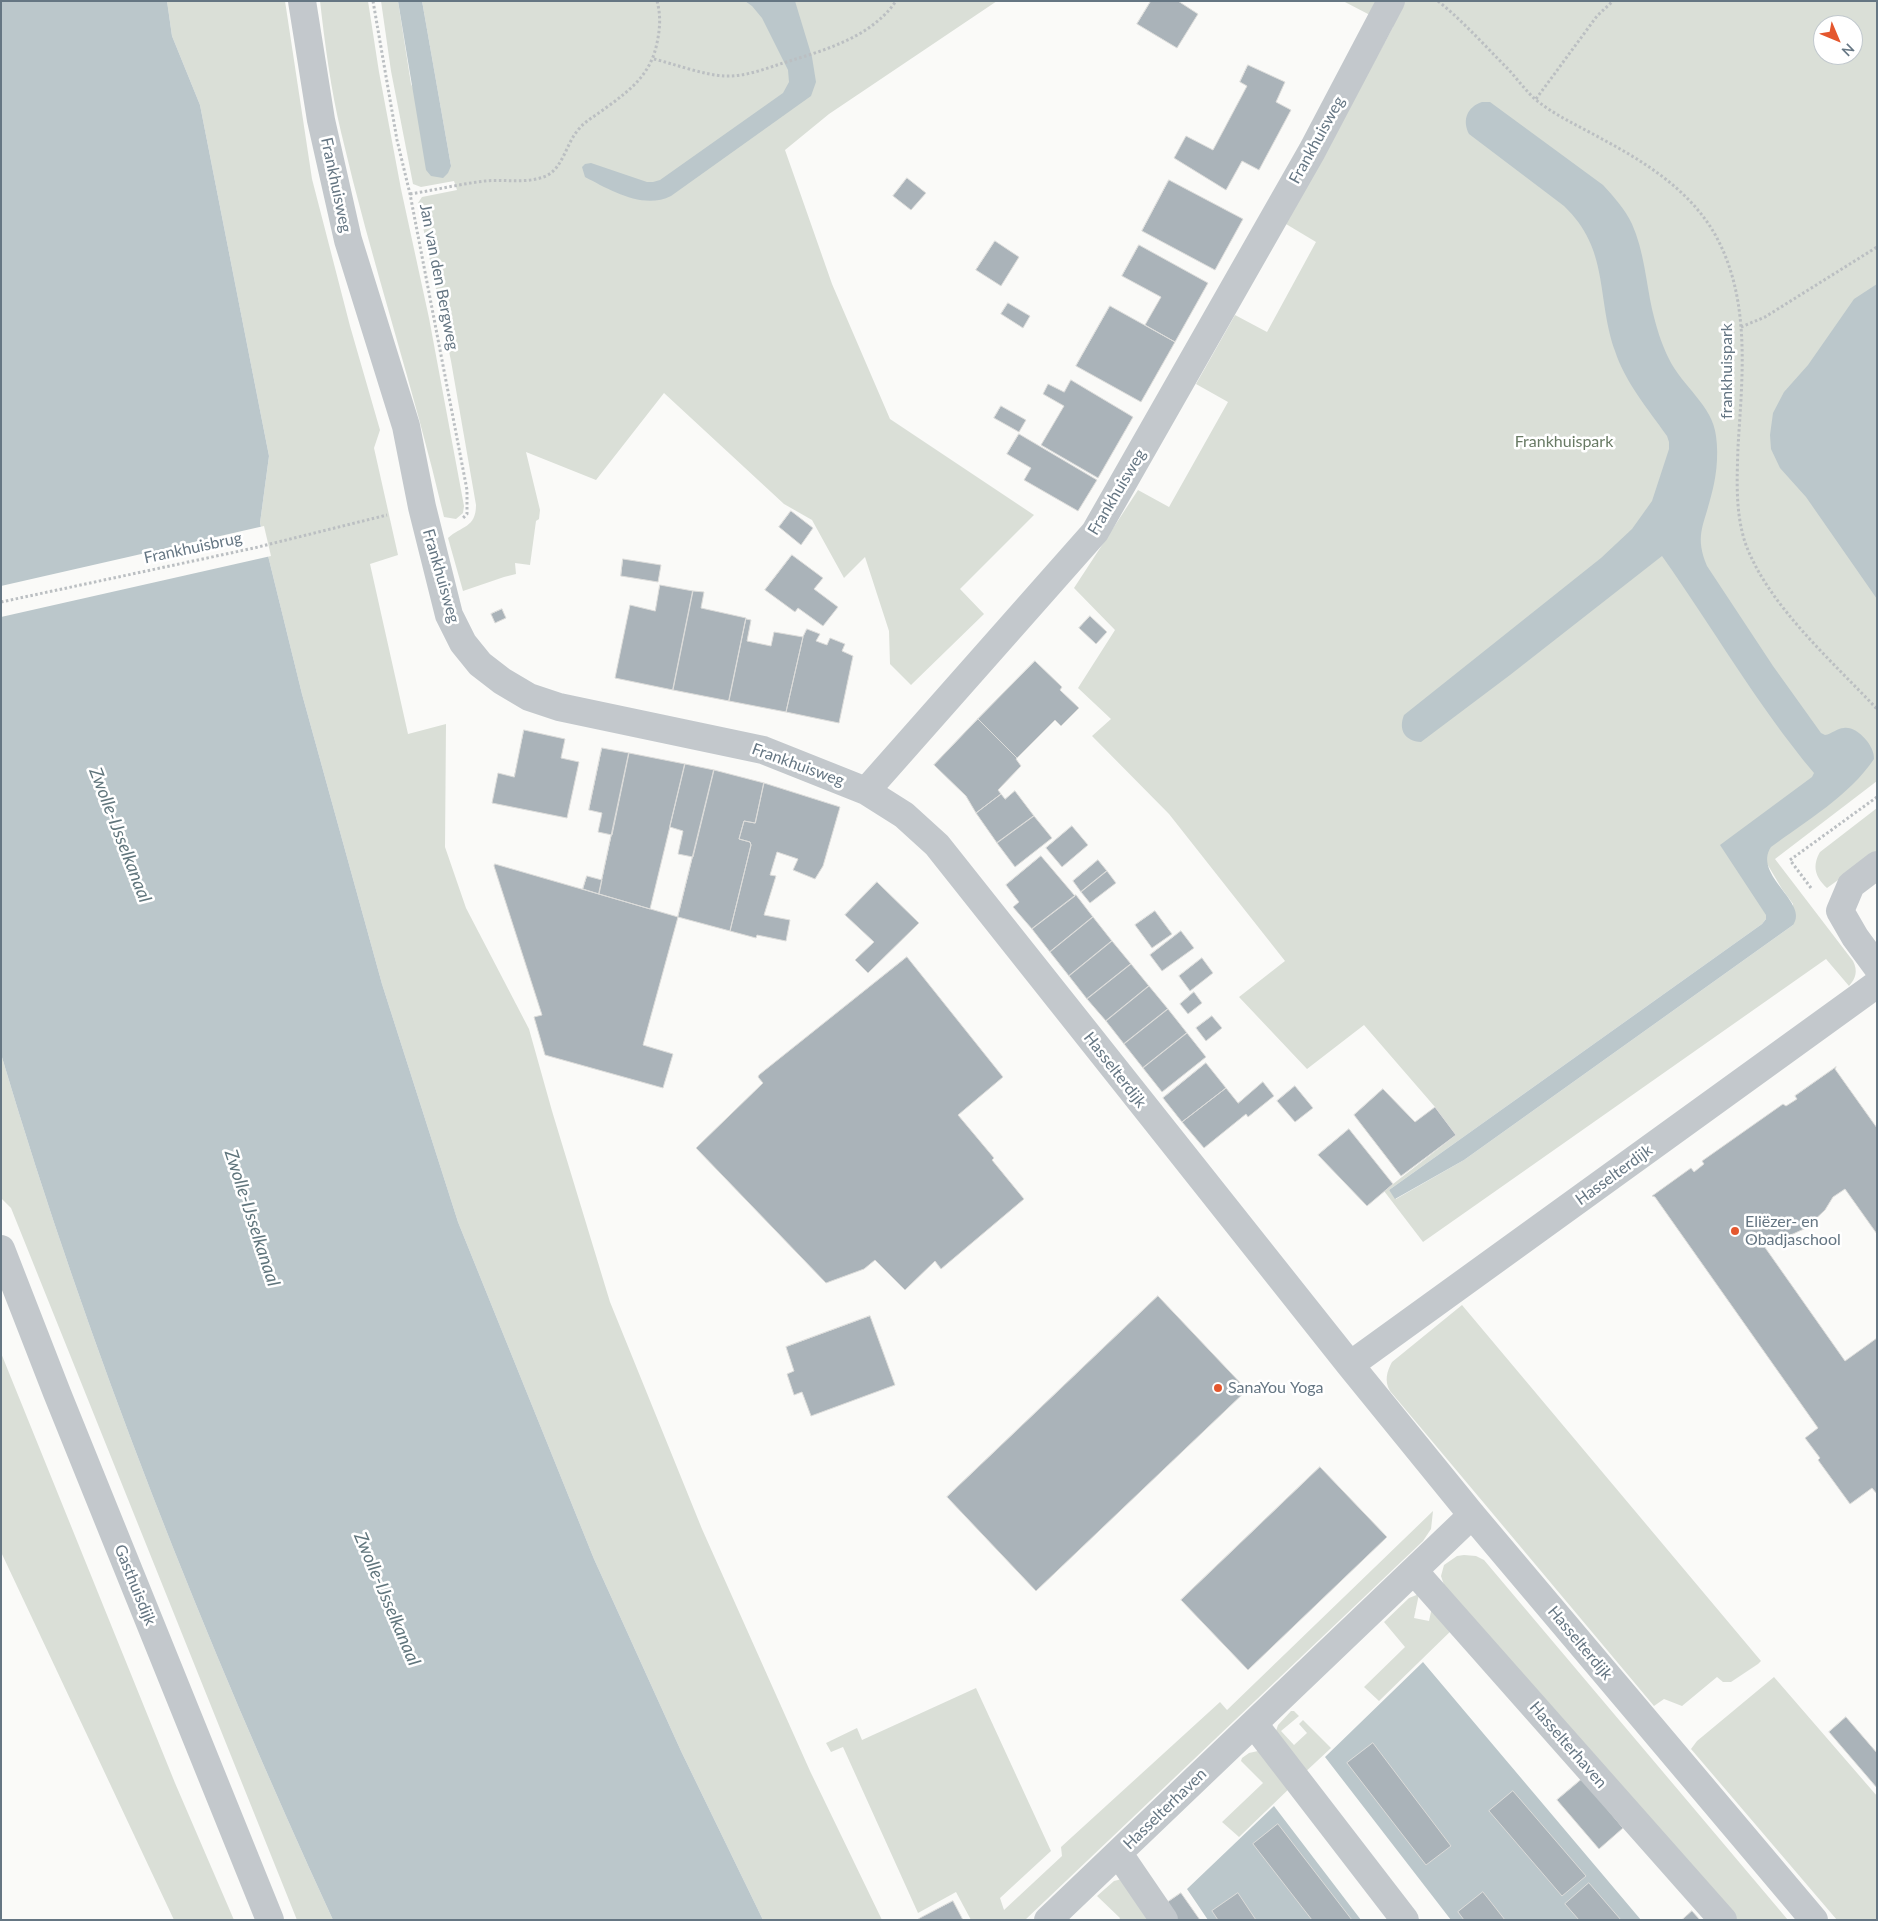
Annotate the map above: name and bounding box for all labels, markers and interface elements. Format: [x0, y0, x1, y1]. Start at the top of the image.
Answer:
north arrow [1813, 15, 1863, 65]
text: N [1838, 40, 1858, 60]
street label: Frankhuisweg [1285, 93, 1349, 187]
street label: Frankhuisweg [317, 136, 355, 234]
street label: Jan van den Bergweg [415, 202, 463, 352]
street label: frankhuispark [1717, 323, 1737, 419]
park label: Frankhuispark [1515, 432, 1613, 452]
street label: Frankhuisweg [1084, 446, 1150, 538]
street label: Frankhuisweg [418, 527, 464, 625]
street label: Frankhuisbrug [142, 528, 244, 568]
street label: Frankhuisweg [749, 739, 847, 791]
water label: Zwolle-IJsselkanaal [84, 764, 156, 906]
street label: Hasselterdijk [1080, 1028, 1150, 1112]
street label: Hasselterdijk [1572, 1141, 1656, 1209]
water label: Zwolle-IJsselkanaal [220, 1147, 284, 1289]
place label: Eliëzer- en Obadjaschool [1745, 1212, 1841, 1250]
marker: Eliëzer- en Obadjaschool [1729, 1225, 1741, 1237]
place label: SanaYou Yoga [1228, 1378, 1324, 1398]
marker: SanaYou Yoga [1212, 1382, 1224, 1394]
water label: Zwolle-IJsselkanaal [349, 1529, 425, 1669]
street label: Gasthuisdijk [110, 1542, 160, 1628]
street label: Hasselterdijk [1544, 1602, 1616, 1684]
street label: Hasselterhaven [1525, 1698, 1611, 1792]
street label: Hasselterhaven [1119, 1765, 1211, 1853]

